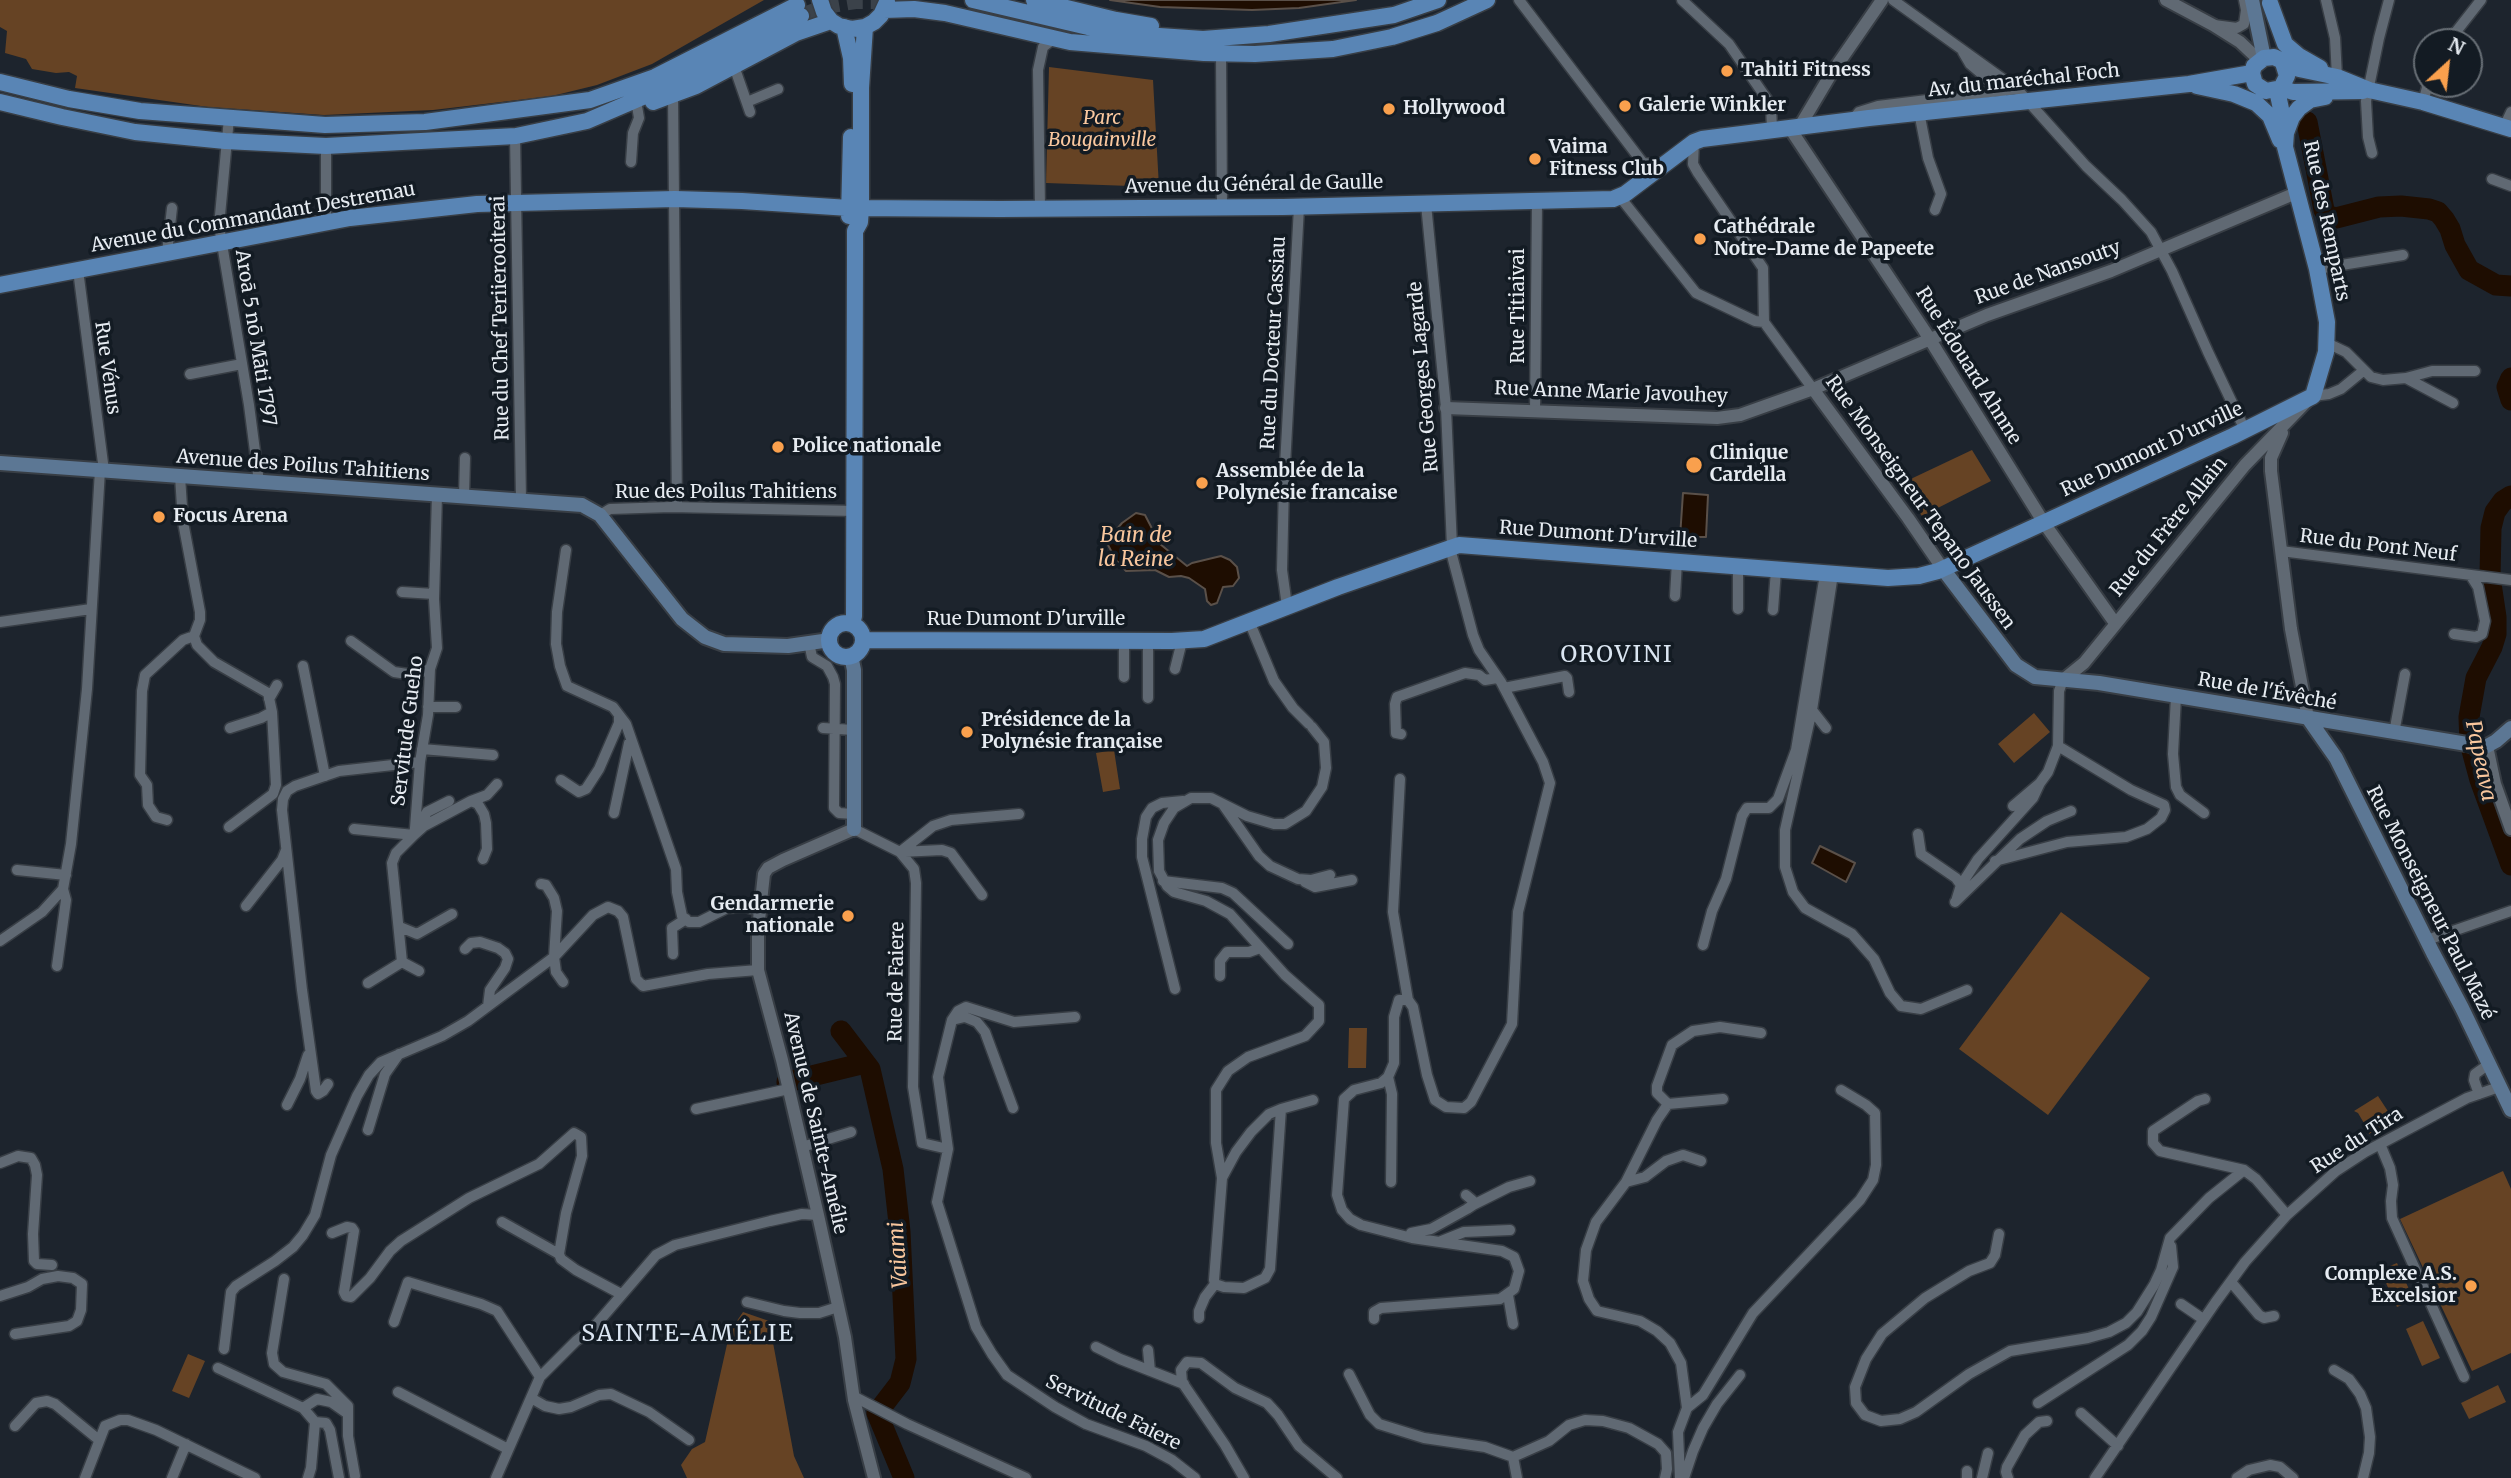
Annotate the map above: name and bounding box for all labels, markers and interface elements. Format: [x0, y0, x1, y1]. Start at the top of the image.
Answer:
north arrow [2413, 28, 2483, 98]
text: N [2444, 32, 2469, 60]
place label: Tahiti Fitness [1741, 60, 1871, 82]
street label: Av. du maréchal Foch [1927, 60, 2121, 102]
marker: Tahiti Fitness [1719, 63, 1735, 79]
place label: Galerie Winkler [1639, 95, 1786, 117]
place label: Hollywood [1403, 98, 1505, 120]
marker: Galerie Winkler [1617, 98, 1633, 114]
marker: Hollywood [1381, 101, 1397, 117]
park label: Parc Bougainville [1048, 108, 1156, 152]
place label: Vaima Fitness Club [1549, 137, 1664, 181]
street label: Rue des Remparts [2298, 139, 2354, 303]
marker: Vaima Fitness Club [1527, 151, 1543, 167]
street label: Avenue du Général de Gaulle [1125, 171, 1383, 199]
street label: Avenue du Commandant Destremau [89, 178, 417, 258]
street label: Rue du Chef Teriierooiterai [487, 195, 515, 441]
place label: Cathédrale Notre-Dame de Papeete [1714, 217, 1934, 261]
marker: Cathédrale Notre-Dame de Papeete [1692, 231, 1708, 247]
street label: Rue du Docteur Cassiau [1257, 236, 1291, 450]
street label: Rue de Nansouty [1972, 236, 2124, 310]
street label: Aroā 5 nō Māti 1797 [230, 248, 280, 428]
street label: Rue Titiaivai [1508, 248, 1530, 364]
street label: Rue Georges Lagarde [1404, 281, 1444, 473]
street label: Rue Édouard Ahnne [1910, 283, 2026, 449]
street label: Rue Vénus [89, 320, 125, 416]
street label: Rue Monseigneur Tepano Jaussen [1820, 372, 2020, 634]
street label: Rue Anne Marie Javouhey [1494, 378, 1728, 408]
street label: Rue Dumont D'urville [2057, 398, 2247, 502]
place label: Police nationale [792, 436, 941, 458]
marker: Police nationale [770, 439, 786, 455]
place label: Clinique Cardella [1710, 443, 1788, 487]
street label: Avenue des Poilus Tahitiens [176, 446, 430, 486]
street label: Rue du Frère Allain [2106, 453, 2232, 601]
marker: Clinique Cardella [1684, 455, 1704, 475]
place label: Assemblée de la Polynésie francaise [1216, 461, 1398, 505]
marker: Assemblée de la Polynésie francaise [1194, 475, 1210, 491]
street label: Rue des Poilus Tahitiens [615, 482, 837, 504]
place label: Focus Arena [173, 506, 288, 528]
marker: Focus Arena [151, 509, 167, 525]
street label: Rue Dumont D'urville [1498, 517, 1698, 553]
water label: Bain de la Reine [1098, 523, 1174, 573]
street label: Rue du Pont Neuf [2298, 525, 2458, 567]
street label: Rue Dumont D'urville [927, 609, 1125, 631]
district label: OROVINI [1561, 641, 1673, 669]
street label: Servitude Gueho [387, 654, 429, 808]
street label: Rue de l'Évêché [2196, 669, 2338, 715]
place label: Présidence de la Polynésie française [981, 710, 1163, 754]
water label: Papeava [2459, 718, 2501, 804]
marker: Présidence de la Polynésie française [959, 724, 975, 740]
street label: Rue Monseigneur Paul Mazé [2361, 782, 2499, 1024]
place label: Gendarmerie nationale [710, 894, 834, 938]
marker: Gendarmerie nationale [840, 908, 856, 924]
street label: Rue de Faiere [885, 922, 909, 1042]
street label: Avenue de Sainte-Amélie [778, 1010, 852, 1236]
street label: Rue du Tira [2307, 1103, 2407, 1179]
water label: Vaiami [884, 1221, 914, 1289]
place label: Complexe A.S. Excelsior [2325, 1264, 2457, 1308]
marker: Complexe A.S. Excelsior [2463, 1278, 2479, 1294]
district label: SAINTE-AMÉLIE [583, 1320, 793, 1348]
street label: Servitude Faiere [1042, 1370, 1184, 1456]

